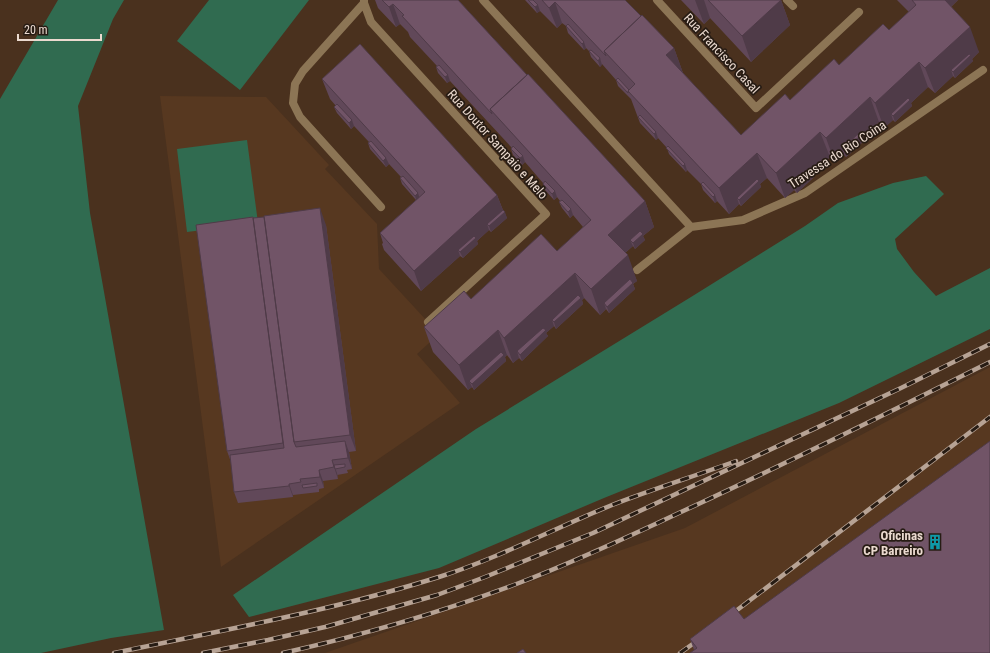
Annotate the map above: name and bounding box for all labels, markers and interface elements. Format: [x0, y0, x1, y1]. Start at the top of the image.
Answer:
street label: Rua Francisco Casal [681, 10, 763, 96]
scale bar [18, 16, 101, 42]
text: 20 m [24, 23, 48, 37]
street label: Rua Doutor Sampaio e Melo [444, 86, 551, 202]
street label: Travessa do Rio Coina [786, 117, 889, 192]
place label: Oficinas CP Barreiro [863, 528, 924, 558]
building icon: Oficinas CP Barreiro [926, 533, 944, 551]

